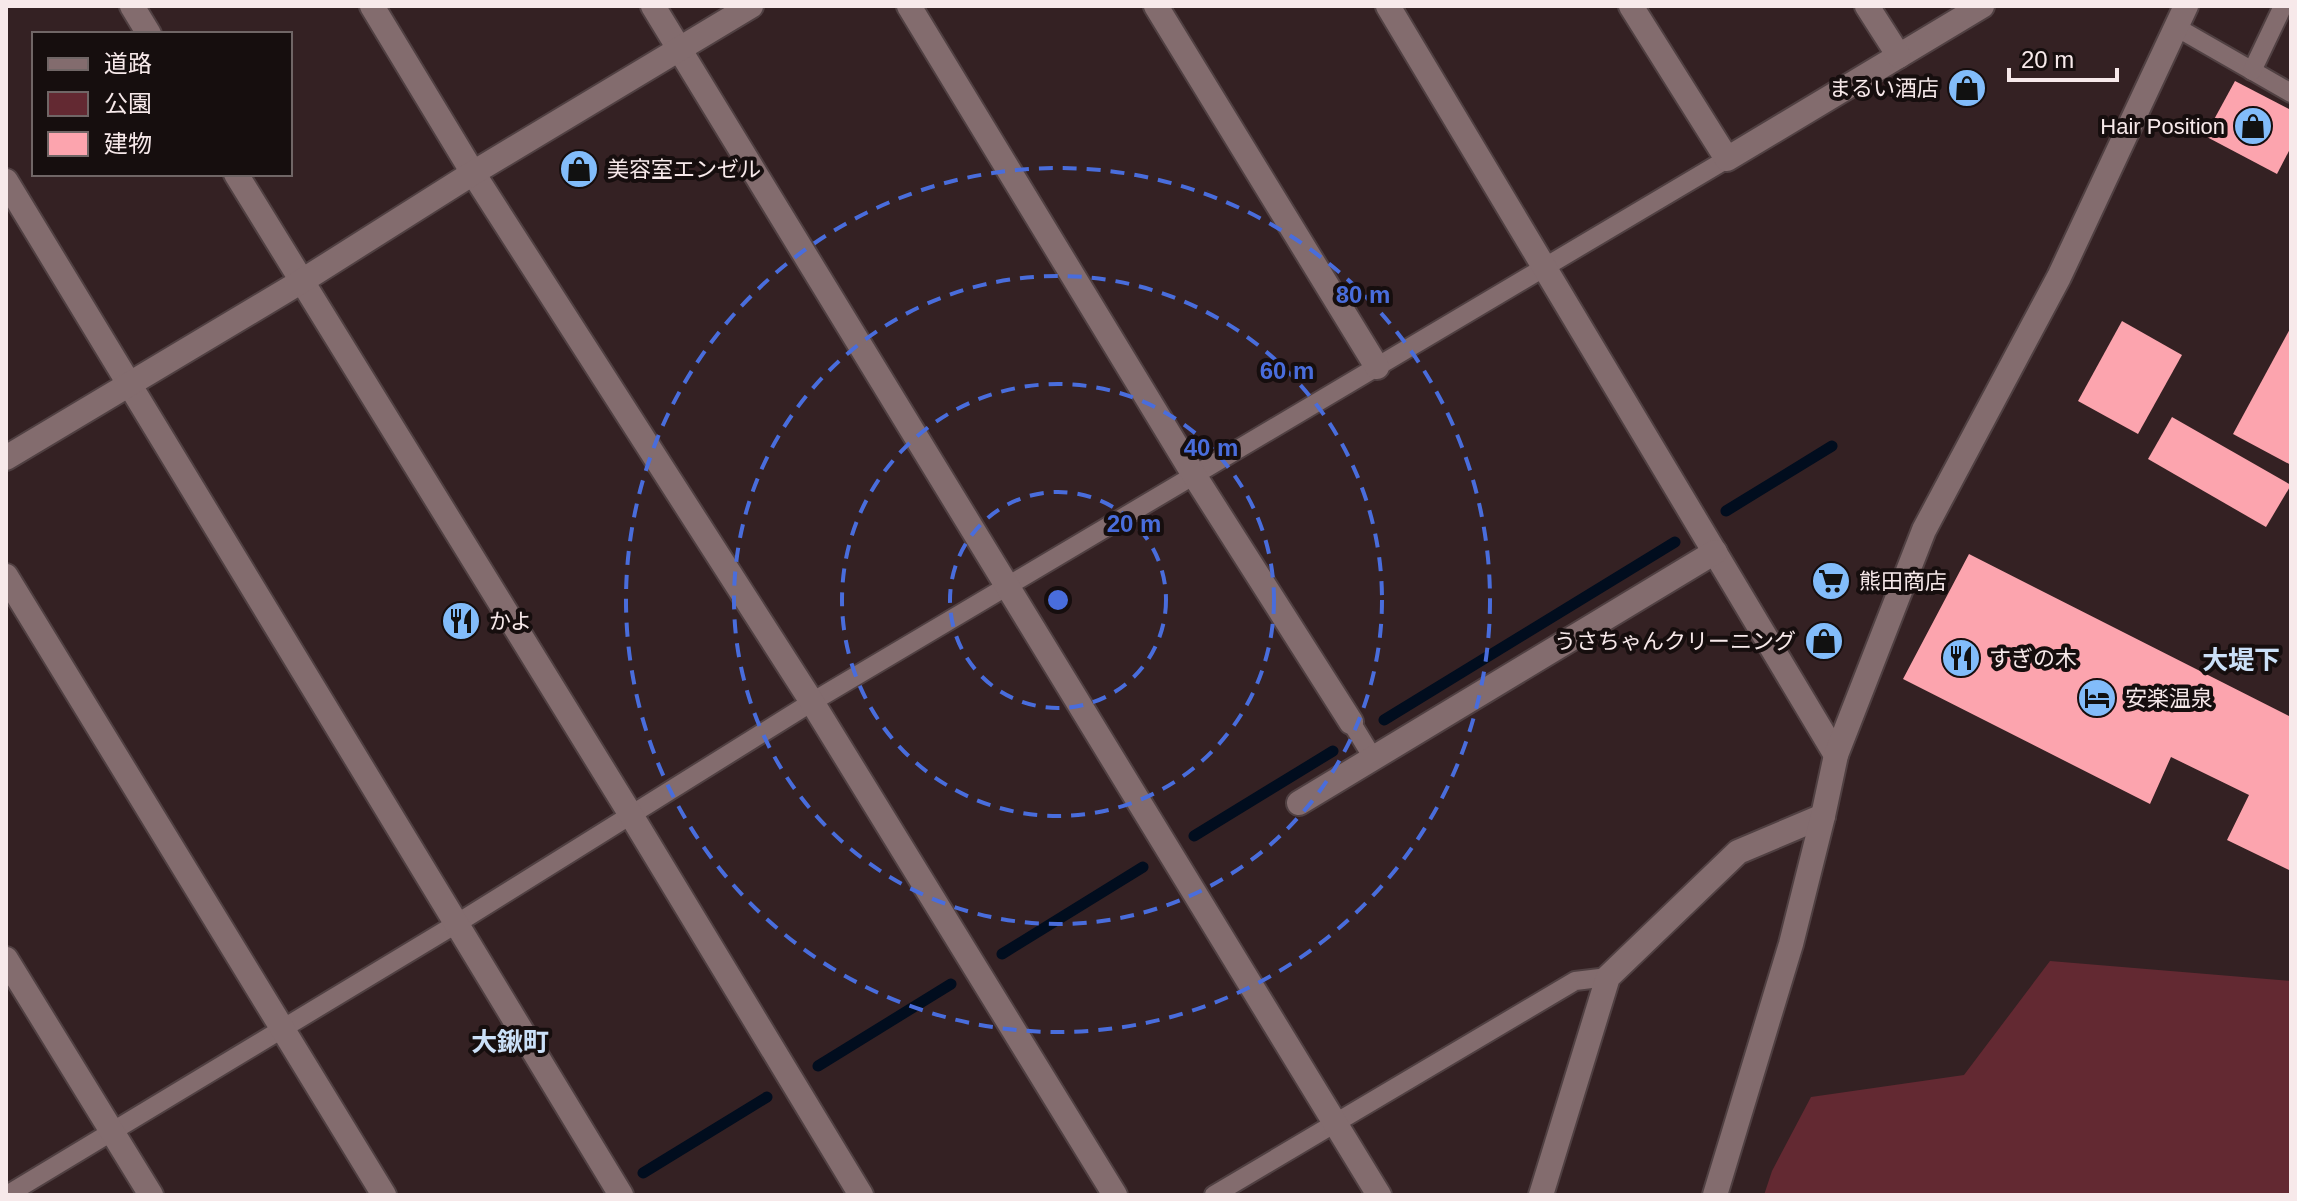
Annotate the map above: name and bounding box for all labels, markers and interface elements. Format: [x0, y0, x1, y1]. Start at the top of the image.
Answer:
legend [32, 32, 292, 176]
scale bar [2009, 32, 2117, 82]
text: 20 m [2021, 46, 2074, 73]
text: 道路 [104, 50, 152, 77]
shop icon: まるい酒店 [1946, 67, 1988, 109]
place label: まるい酒店 [1829, 76, 1939, 101]
text: 公園 [104, 90, 152, 117]
shop icon: Hair Position [2232, 105, 2274, 147]
place label: Hair Position [2100, 114, 2225, 139]
text: 建物 [104, 130, 152, 157]
shop icon: 美容室エンゼル [558, 148, 600, 190]
place label: 美容室エンゼル [607, 157, 761, 182]
text: 80 m [1336, 281, 1390, 308]
text: 60 m [1260, 357, 1314, 384]
text: 40 m [1184, 434, 1238, 461]
text: 20 m [1107, 510, 1161, 537]
supermarket icon: 熊田商店 [1810, 560, 1852, 602]
place label: 熊田商店 [1859, 569, 1947, 594]
centre of rings [1044, 586, 1072, 614]
restaurant icon: かよ [440, 600, 482, 642]
place label: かよ [489, 609, 532, 634]
shop icon: うさちゃんクリーニング [1803, 620, 1845, 662]
place label: うさちゃんクリーニング [1554, 629, 1796, 654]
restaurant icon: すぎの木 [1940, 637, 1982, 679]
district label: 大堤下 [2202, 645, 2280, 675]
place label: すぎの木 [1989, 646, 2077, 671]
hotel icon: 安楽温泉 [2076, 677, 2118, 719]
place label: 安楽温泉 [2125, 686, 2213, 711]
district label: 大鍬町 [471, 1027, 549, 1057]

